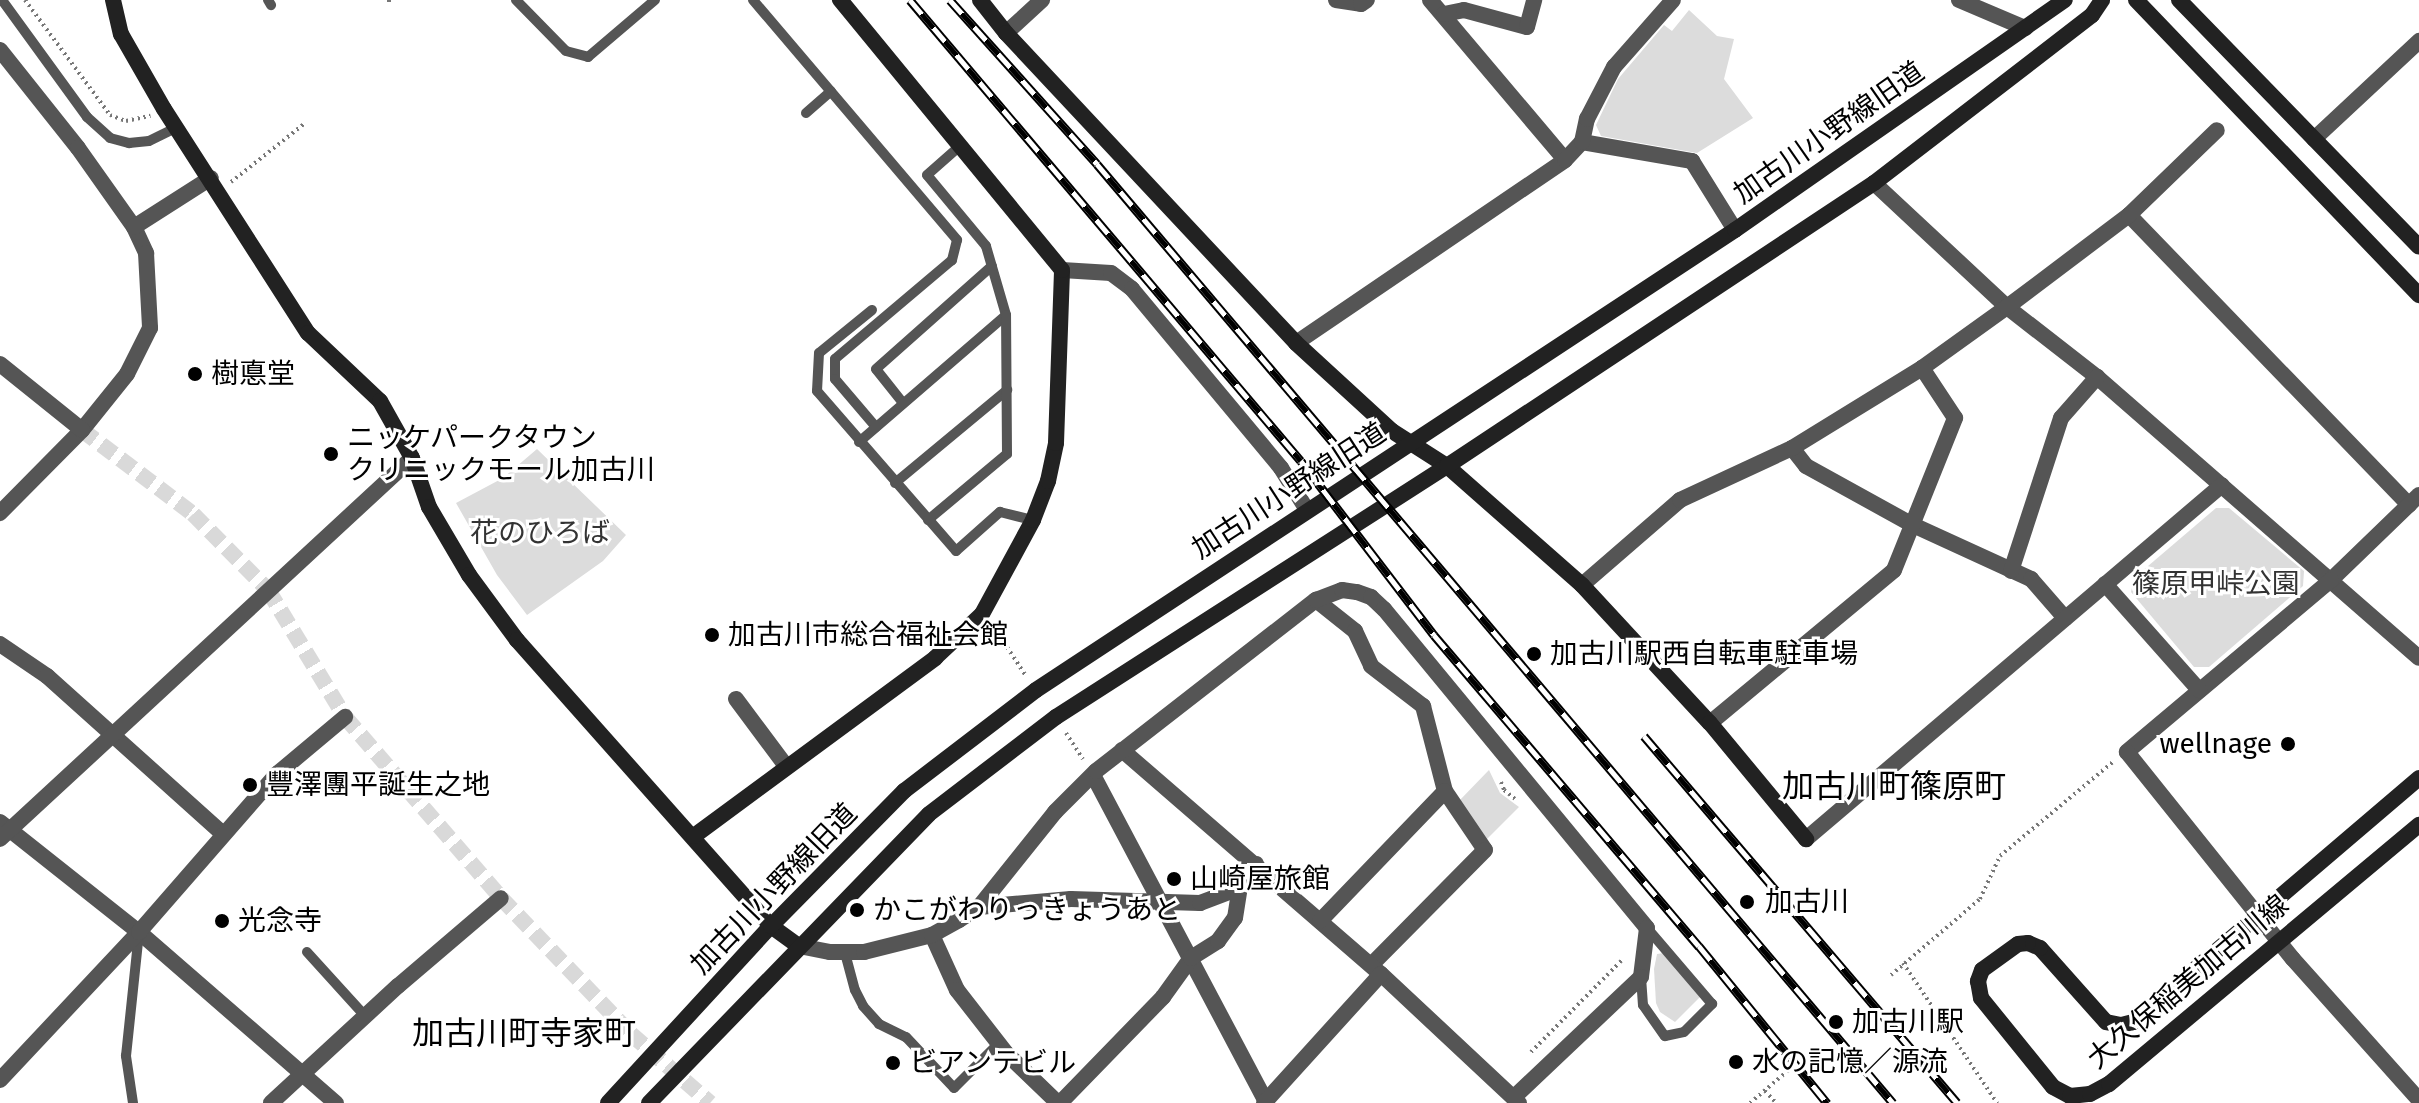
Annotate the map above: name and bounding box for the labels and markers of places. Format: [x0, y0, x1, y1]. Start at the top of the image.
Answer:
place label: 樹悳堂 [211, 357, 295, 391]
marker: 樹悳堂 [186, 365, 204, 383]
place label: ニッケパークタウン クリニックモール加古川 [347, 421, 655, 487]
marker: ニッケパークタウン クリニックモール加古川 [322, 445, 340, 463]
place label: 加古川市総合福祉会館 [728, 618, 1008, 652]
marker: 加古川市総合福祉会館 [703, 626, 721, 644]
place label: 加古川駅西自転車駐車場 [1550, 637, 1858, 671]
marker: 加古川駅西自転車駐車場 [1525, 645, 1543, 663]
place label: wellnage [2160, 727, 2272, 761]
marker: wellnage [2279, 735, 2297, 753]
place label: 豐澤團平誕生之地 [266, 768, 490, 802]
marker: 豐澤團平誕生之地 [241, 776, 259, 794]
place label: 山崎屋旅館 [1190, 862, 1330, 896]
marker: 山崎屋旅館 [1165, 870, 1183, 888]
place label: 加古川 [1765, 885, 1849, 919]
marker: 加古川 [1736, 891, 1758, 913]
place label: かこがわりっきょうあと [873, 893, 1181, 927]
marker: かこがわりっきょうあと [848, 901, 866, 919]
place label: 光念寺 [238, 904, 322, 938]
marker: 光念寺 [213, 912, 231, 930]
place label: 加古川駅 [1852, 1005, 1964, 1039]
marker: 加古川駅 [1827, 1013, 1845, 1031]
place label: 水の記憶／源流 [1752, 1045, 1948, 1079]
place label: ビアンテビル [909, 1046, 1077, 1080]
marker: 水の記憶／源流 [1727, 1053, 1745, 1071]
marker: ビアンテビル [884, 1054, 902, 1072]

